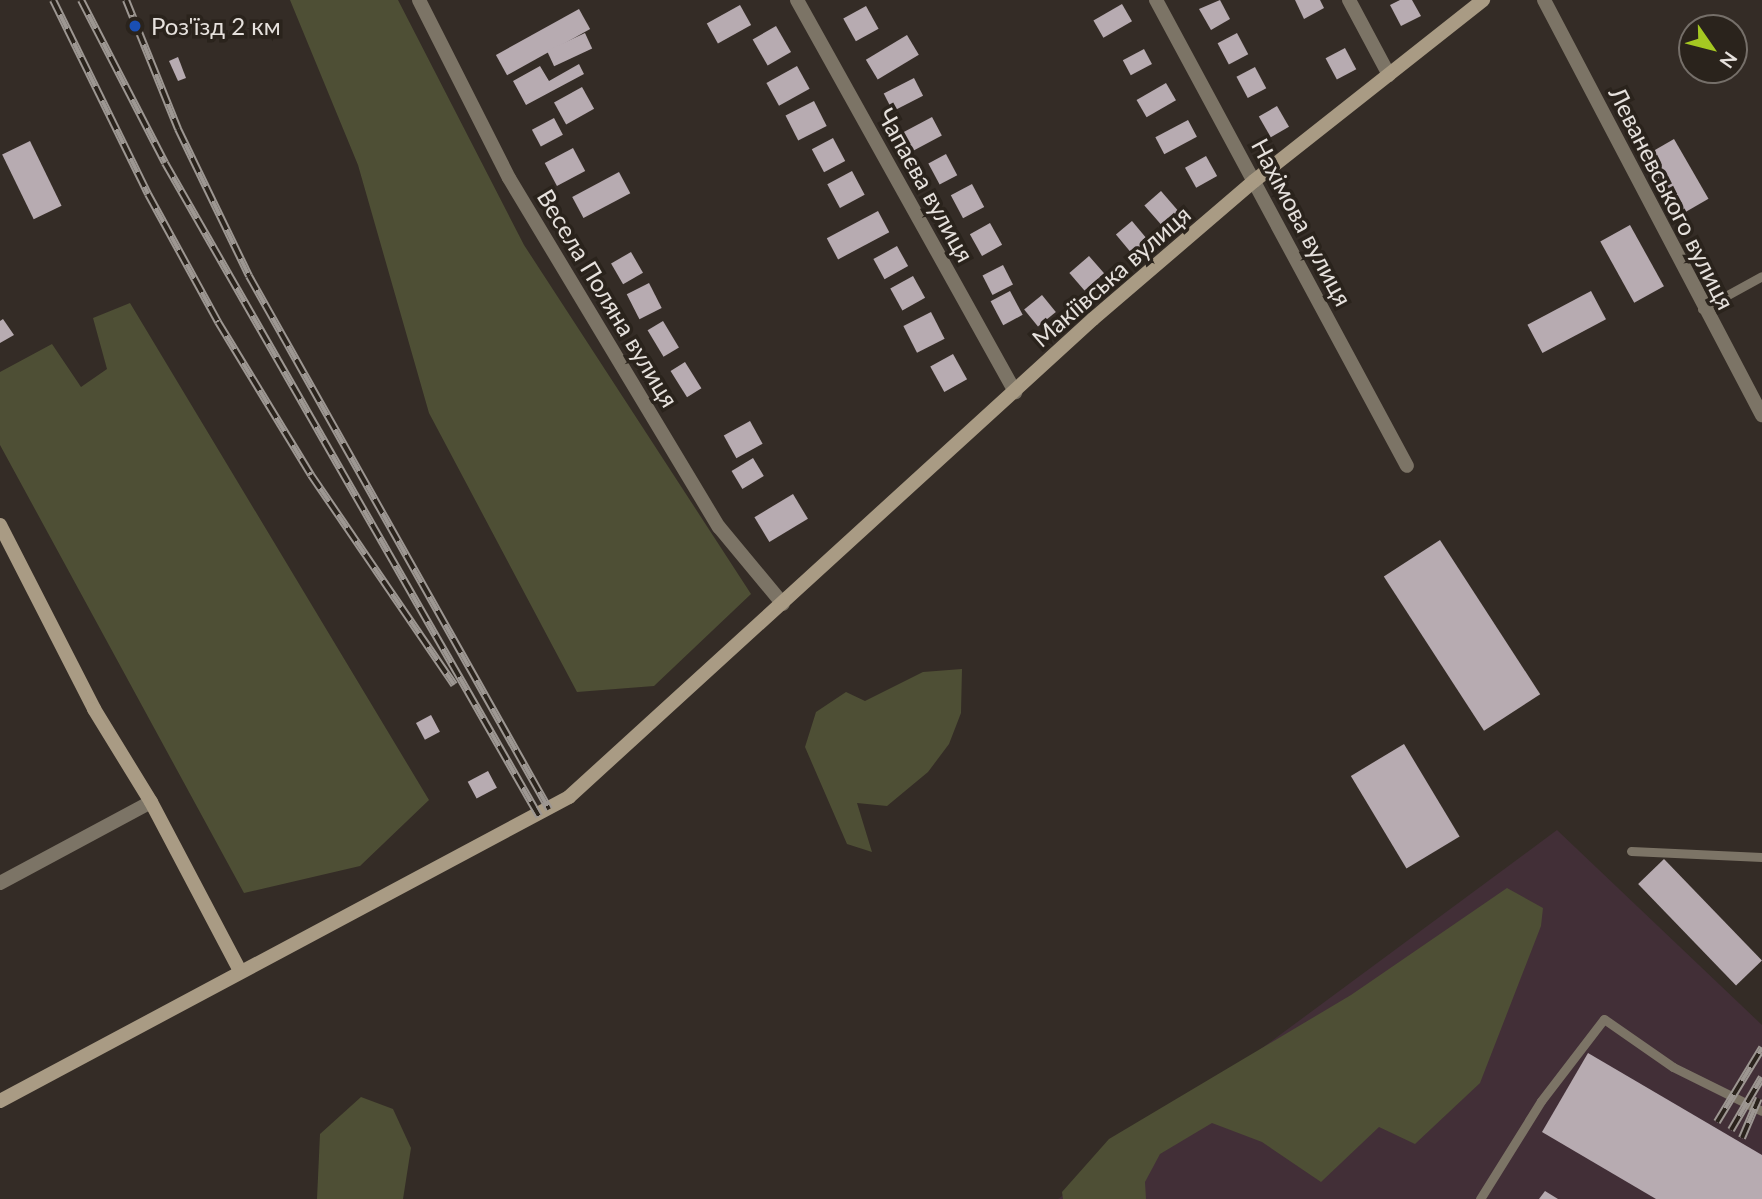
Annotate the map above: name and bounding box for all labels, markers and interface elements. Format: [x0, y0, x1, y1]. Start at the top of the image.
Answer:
place label: Роз'їзд 2 км [151, 12, 281, 40]
north arrow [1678, 14, 1748, 84]
marker: Роз'їзд 2 км [125, 16, 145, 36]
text: N [1715, 48, 1743, 73]
street label: Леваневського вулиця [1603, 82, 1741, 314]
street label: Чапаєва вулиця [872, 103, 980, 267]
street label: Нахімова вулиця [1246, 133, 1358, 311]
street label: Весела Поляна вулиця [532, 184, 684, 412]
street label: Макіївська вулиця [1026, 199, 1196, 353]

